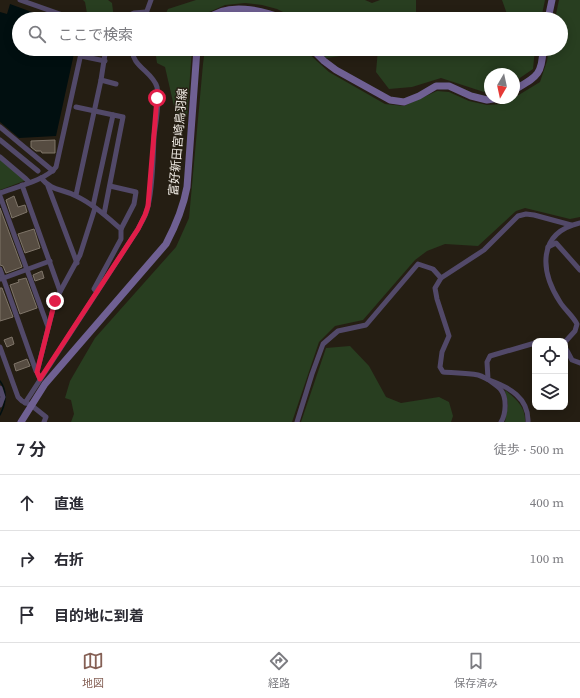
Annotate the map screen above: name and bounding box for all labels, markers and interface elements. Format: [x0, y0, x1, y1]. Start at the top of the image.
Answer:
search box [12, 12, 568, 56]
icon: search [26, 23, 48, 45]
text: ここで検索 [58, 24, 133, 45]
north arrow [484, 68, 520, 104]
street label: 富好新田宮崎鳥羽線 [165, 88, 191, 196]
route start [148, 89, 166, 107]
route end [46, 292, 64, 310]
map controls [532, 338, 568, 410]
button: locate [532, 338, 568, 374]
button: layers [532, 374, 568, 410]
text: 7 分 [16, 437, 46, 461]
text: 徒歩 · 500 m [494, 441, 564, 458]
icon: ahead [16, 492, 38, 514]
text: 直進 [54, 493, 84, 514]
text: 400 m [530, 494, 564, 511]
icon: right [16, 548, 38, 570]
text: 右折 [54, 549, 84, 570]
text: 100 m [530, 550, 564, 567]
icon: arrive [16, 604, 38, 626]
text: 目的地に到着 [54, 605, 144, 626]
tab: 地図 [82, 650, 104, 691]
tab: 経路 [268, 650, 290, 691]
tab: 保存済み [454, 650, 498, 691]

